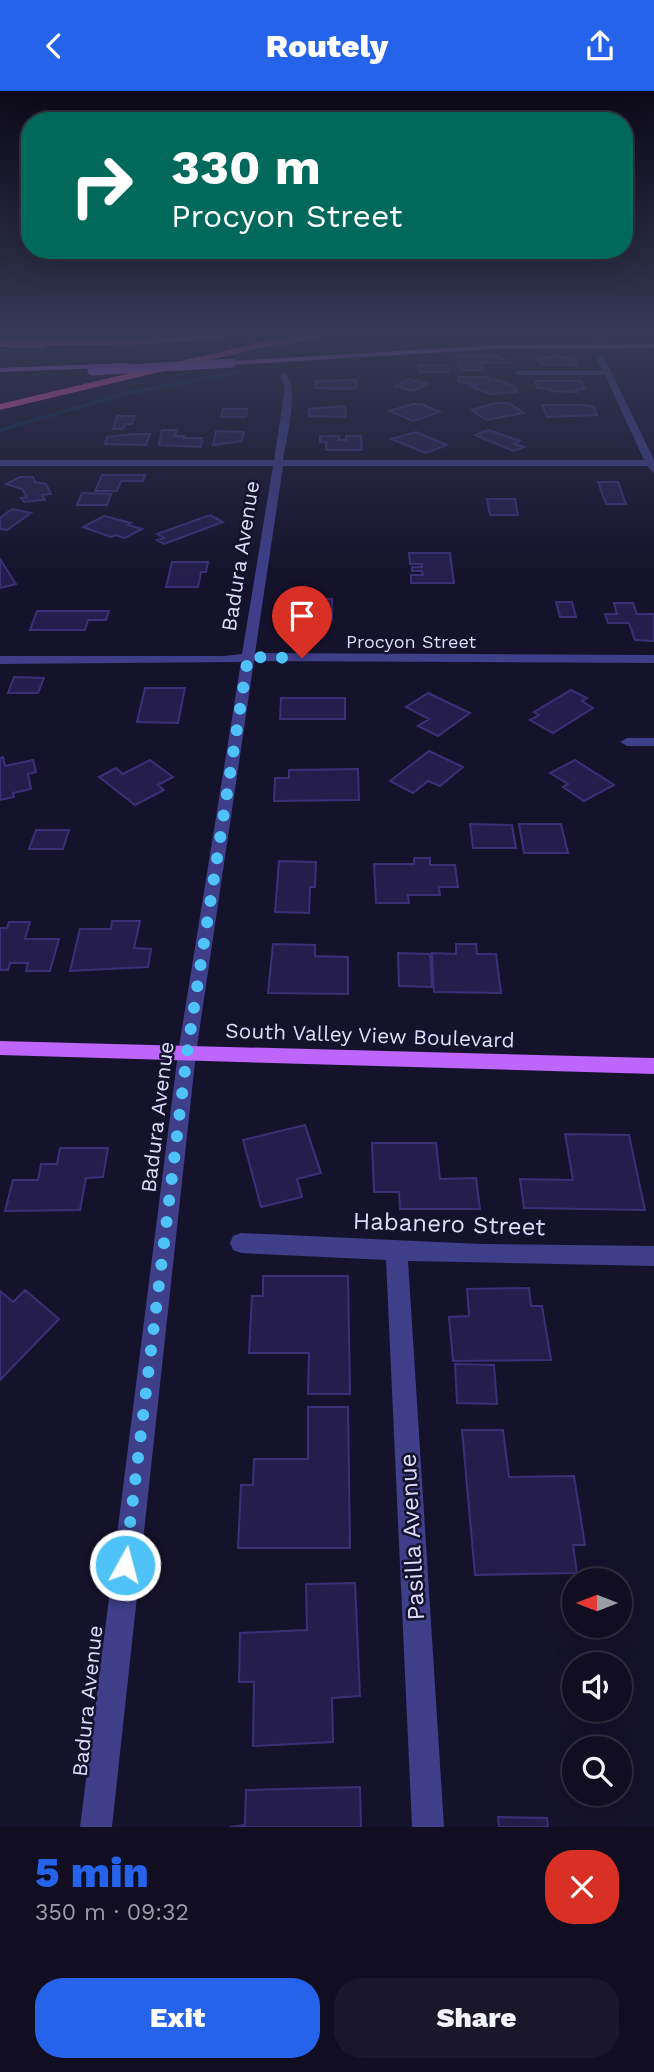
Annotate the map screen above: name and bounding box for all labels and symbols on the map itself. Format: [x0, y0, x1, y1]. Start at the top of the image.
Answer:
street label: Badura Avenue [216, 479, 264, 633]
pin [272, 586, 332, 658]
street label: Procyon Street [346, 631, 477, 652]
street label: South Valley View Boulevard [225, 1017, 515, 1053]
street label: Badura Avenue [135, 1040, 179, 1194]
street label: Habanero Street [352, 1207, 546, 1241]
street label: Pasilla Avenue [394, 1453, 430, 1621]
position arrow [88, 1528, 162, 1602]
north arrow [562, 1568, 632, 1638]
street label: Badura Avenue [67, 1624, 107, 1778]

